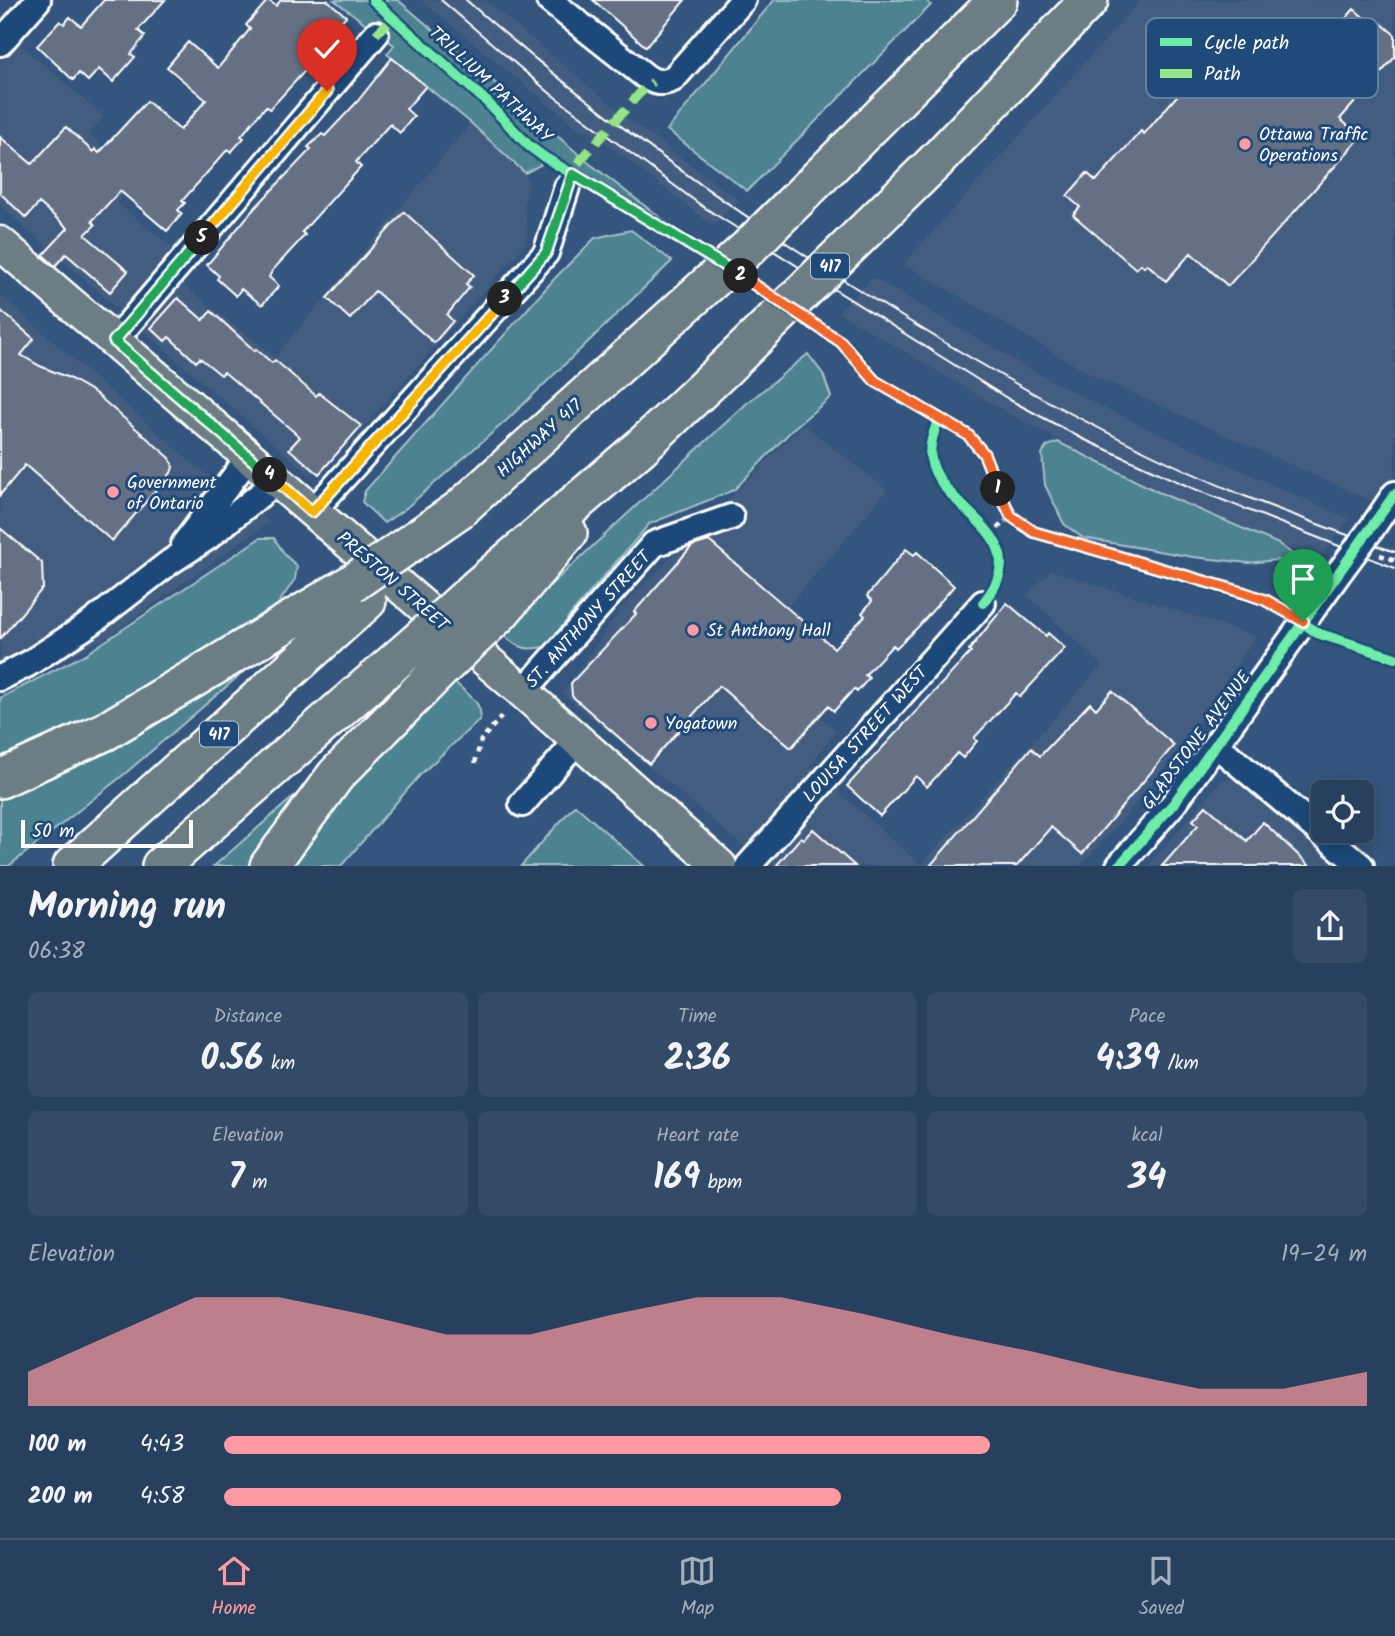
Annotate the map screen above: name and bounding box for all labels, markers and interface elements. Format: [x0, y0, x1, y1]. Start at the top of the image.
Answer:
legend [1146, 18, 1378, 98]
pin [297, 19, 357, 91]
street label: TRILLIUM PATHWAY [421, 20, 559, 151]
text: Cycle path [1204, 29, 1289, 59]
icon: check [308, 30, 346, 68]
text: Path [1204, 60, 1241, 90]
place label: Ottawa Traffic Operations [1259, 121, 1369, 171]
marker: Ottawa Traffic Operations [1237, 136, 1253, 152]
pin: 5 [184, 220, 220, 256]
text: 5 [197, 222, 206, 252]
road number: 417 [811, 254, 849, 278]
pin: 2 [724, 258, 758, 294]
text: 2 [735, 260, 746, 290]
pin: 3 [488, 282, 522, 316]
text: 3 [499, 283, 510, 313]
street label: HIGHWAY 417 [490, 392, 590, 486]
pin: 4 [252, 458, 288, 492]
text: 4 [264, 459, 275, 489]
place label: Government of Ontario [127, 469, 217, 519]
pin: 1 [981, 472, 1016, 506]
text: 1 [995, 473, 1000, 503]
marker: Government of Ontario [105, 484, 121, 500]
street label: PRESTON STREET [329, 525, 456, 640]
street label: ST. ANTHONY STREET [519, 544, 660, 695]
pin [1273, 549, 1333, 621]
icon: arrive [1284, 560, 1322, 598]
place label: St Anthony Hall [707, 617, 831, 646]
marker: St Anthony Hall [685, 622, 701, 638]
street label: LOUISA STREET WEST [796, 659, 937, 810]
street label: GLADSTONE AVENUE [1135, 665, 1260, 817]
place label: Yogatown [665, 710, 737, 739]
marker: Yogatown [643, 715, 659, 731]
road number: 417 [200, 722, 238, 747]
map controls [1311, 780, 1374, 843]
button: locate [1311, 780, 1374, 843]
scale bar [21, 817, 192, 849]
text: 50 m [32, 817, 74, 847]
text: Morning run [28, 878, 226, 938]
button: share [1293, 889, 1367, 963]
text: 06:38 [28, 934, 85, 970]
text: Distance [214, 1002, 282, 1032]
text: Time [678, 1002, 717, 1032]
text: Pace [1129, 1002, 1165, 1032]
text: 0.56 [201, 1032, 263, 1088]
text: 2:36 [664, 1032, 731, 1088]
text: 4:39 [1096, 1032, 1160, 1088]
text: km [263, 1049, 295, 1079]
text: /km [1160, 1049, 1199, 1079]
text: Elevation [212, 1121, 284, 1151]
text: Heart rate [656, 1121, 739, 1151]
text: kcal [1132, 1121, 1163, 1151]
text: 7 [228, 1151, 245, 1207]
text: 169 [653, 1151, 700, 1207]
text: 34 [1128, 1151, 1166, 1207]
text: m [245, 1168, 267, 1198]
text: bpm [700, 1168, 742, 1198]
text: Elevation [28, 1237, 115, 1273]
text: 19–24 m [1281, 1237, 1367, 1273]
text: 100 m [28, 1427, 86, 1463]
text: 4:43 [140, 1427, 184, 1463]
text: 200 m [28, 1479, 93, 1515]
text: 4:58 [140, 1479, 185, 1515]
tab: Home [211, 1552, 256, 1624]
tab: Map [678, 1552, 716, 1624]
tab: Saved [1139, 1552, 1184, 1624]

